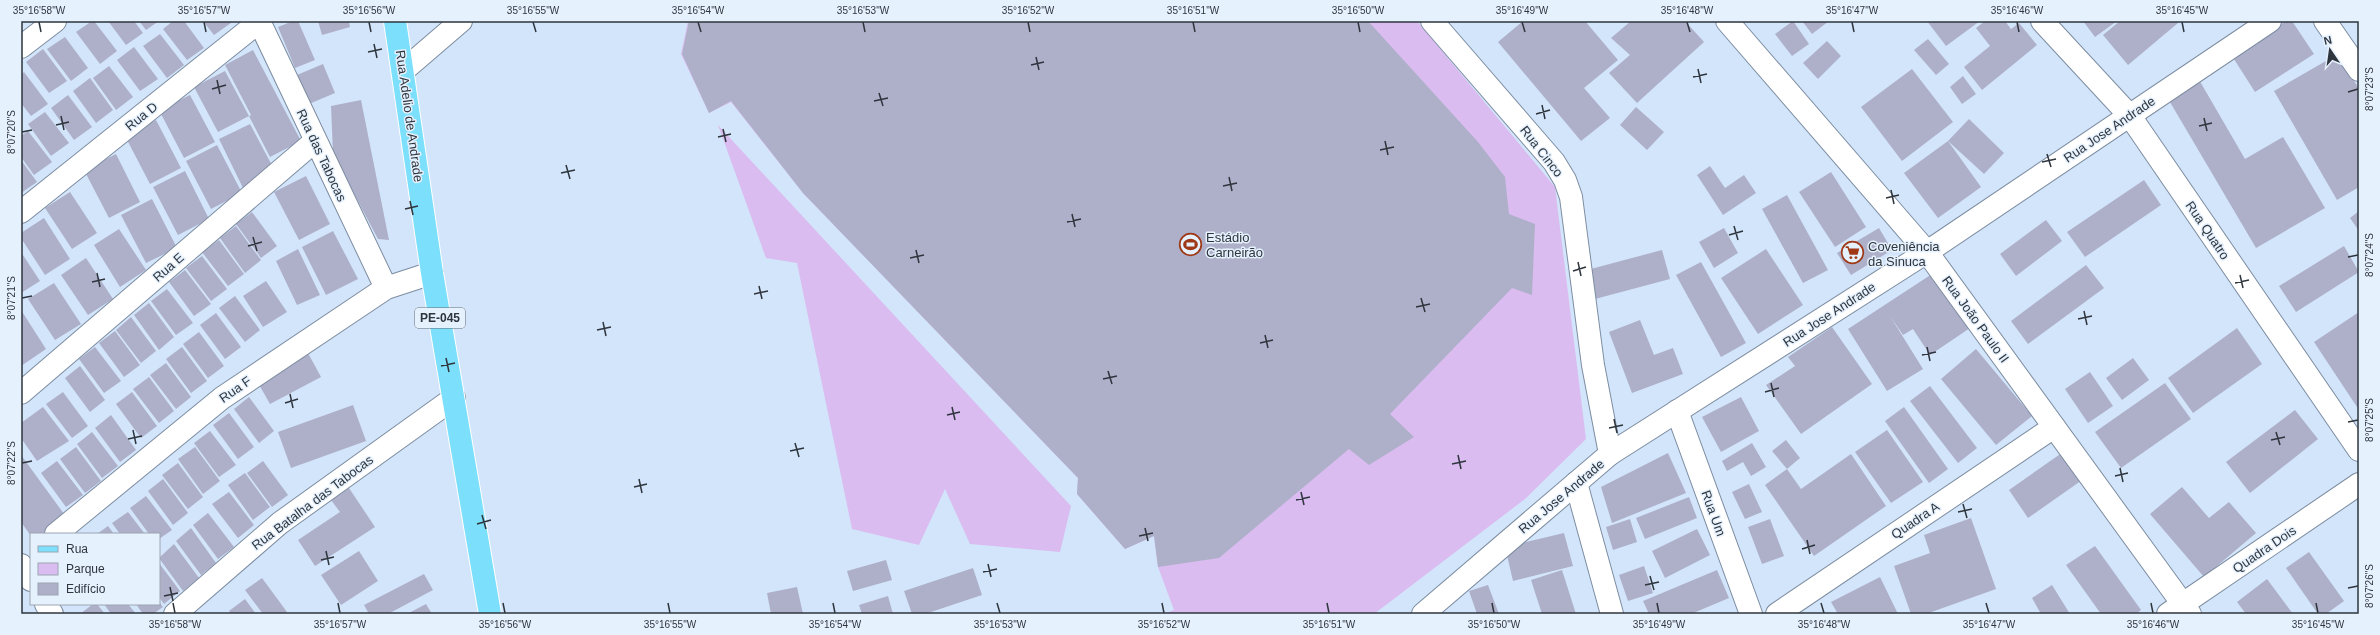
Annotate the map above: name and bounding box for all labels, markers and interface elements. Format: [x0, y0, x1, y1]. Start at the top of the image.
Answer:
text: 35°16'58"W [13, 5, 66, 16]
text: 35°16'57"W [178, 5, 231, 16]
text: 35°16'56"W [343, 5, 396, 16]
text: 35°16'55"W [507, 5, 560, 16]
text: 35°16'54"W [672, 5, 725, 16]
text: 35°16'53"W [837, 5, 890, 16]
text: 35°16'52"W [1002, 5, 1055, 16]
text: 35°16'51"W [1167, 5, 1220, 16]
text: 35°16'50"W [1332, 5, 1385, 16]
text: 35°16'49"W [1496, 5, 1549, 16]
text: 35°16'48"W [1661, 5, 1714, 16]
text: 35°16'47"W [1826, 5, 1879, 16]
text: 35°16'46"W [1991, 5, 2044, 16]
text: 35°16'45"W [2156, 5, 2209, 16]
north arrow [2310, 30, 2350, 70]
text: N [2323, 34, 2333, 47]
street label: Rua Adelio de Andrade [393, 49, 426, 183]
text: 8°07'23"S [2364, 67, 2375, 111]
street label: Rua Jose Andrade [2061, 93, 2158, 166]
street label: Rua D [122, 99, 160, 134]
street label: Rua das Tabocas [294, 107, 350, 204]
text: 8°07'20"S [6, 110, 17, 154]
street label: Rua Cinco [1517, 123, 1566, 180]
street label: Rua Quatro [2183, 198, 2233, 262]
place label: Estádio Carneirão [1206, 230, 1263, 260]
sports icon: Estádio Carneirão [1177, 231, 1203, 257]
text: 8°07'24"S [2364, 233, 2375, 277]
place label: Coveniência da Sinuca [1868, 239, 1940, 269]
supermarket icon: Coveniência da Sinuca [1840, 240, 1866, 266]
street label: Rua E [150, 250, 187, 285]
street label: Rua João Paulo II [1939, 273, 2012, 366]
text: 8°07'21"S [6, 276, 17, 320]
street label: Rua Jose Andrade [1780, 279, 1878, 350]
road number: PE-045 [415, 308, 465, 328]
street label: Rua F [216, 373, 254, 406]
text: 8°07'25"S [2364, 398, 2375, 442]
text: 8°07'22"S [6, 441, 17, 485]
street label: Rua Batalha das Tabocas [249, 452, 376, 553]
street label: Rua Jose Andrade [1516, 456, 1607, 537]
street label: Rua Um [1698, 488, 1729, 538]
street label: Quadra A [1888, 499, 1943, 542]
street label: Quadra Dois [2230, 523, 2299, 576]
legend [30, 533, 160, 605]
text: Rua [66, 542, 88, 556]
text: Parque [66, 562, 105, 576]
text: 8°07'26"S [2364, 564, 2375, 608]
text: Edifício [66, 582, 106, 596]
text: 35°16'58"W [149, 619, 202, 630]
text: 35°16'57"W [314, 619, 367, 630]
text: 35°16'56"W [479, 619, 532, 630]
text: 35°16'55"W [644, 619, 697, 630]
text: 35°16'54"W [809, 619, 862, 630]
text: 35°16'53"W [974, 619, 1027, 630]
text: 35°16'52"W [1138, 619, 1191, 630]
text: 35°16'51"W [1303, 619, 1356, 630]
text: 35°16'50"W [1468, 619, 1521, 630]
text: 35°16'49"W [1633, 619, 1686, 630]
text: 35°16'48"W [1798, 619, 1851, 630]
text: 35°16'47"W [1963, 619, 2016, 630]
text: 35°16'46"W [2127, 619, 2180, 630]
text: 35°16'45"W [2292, 619, 2345, 630]

